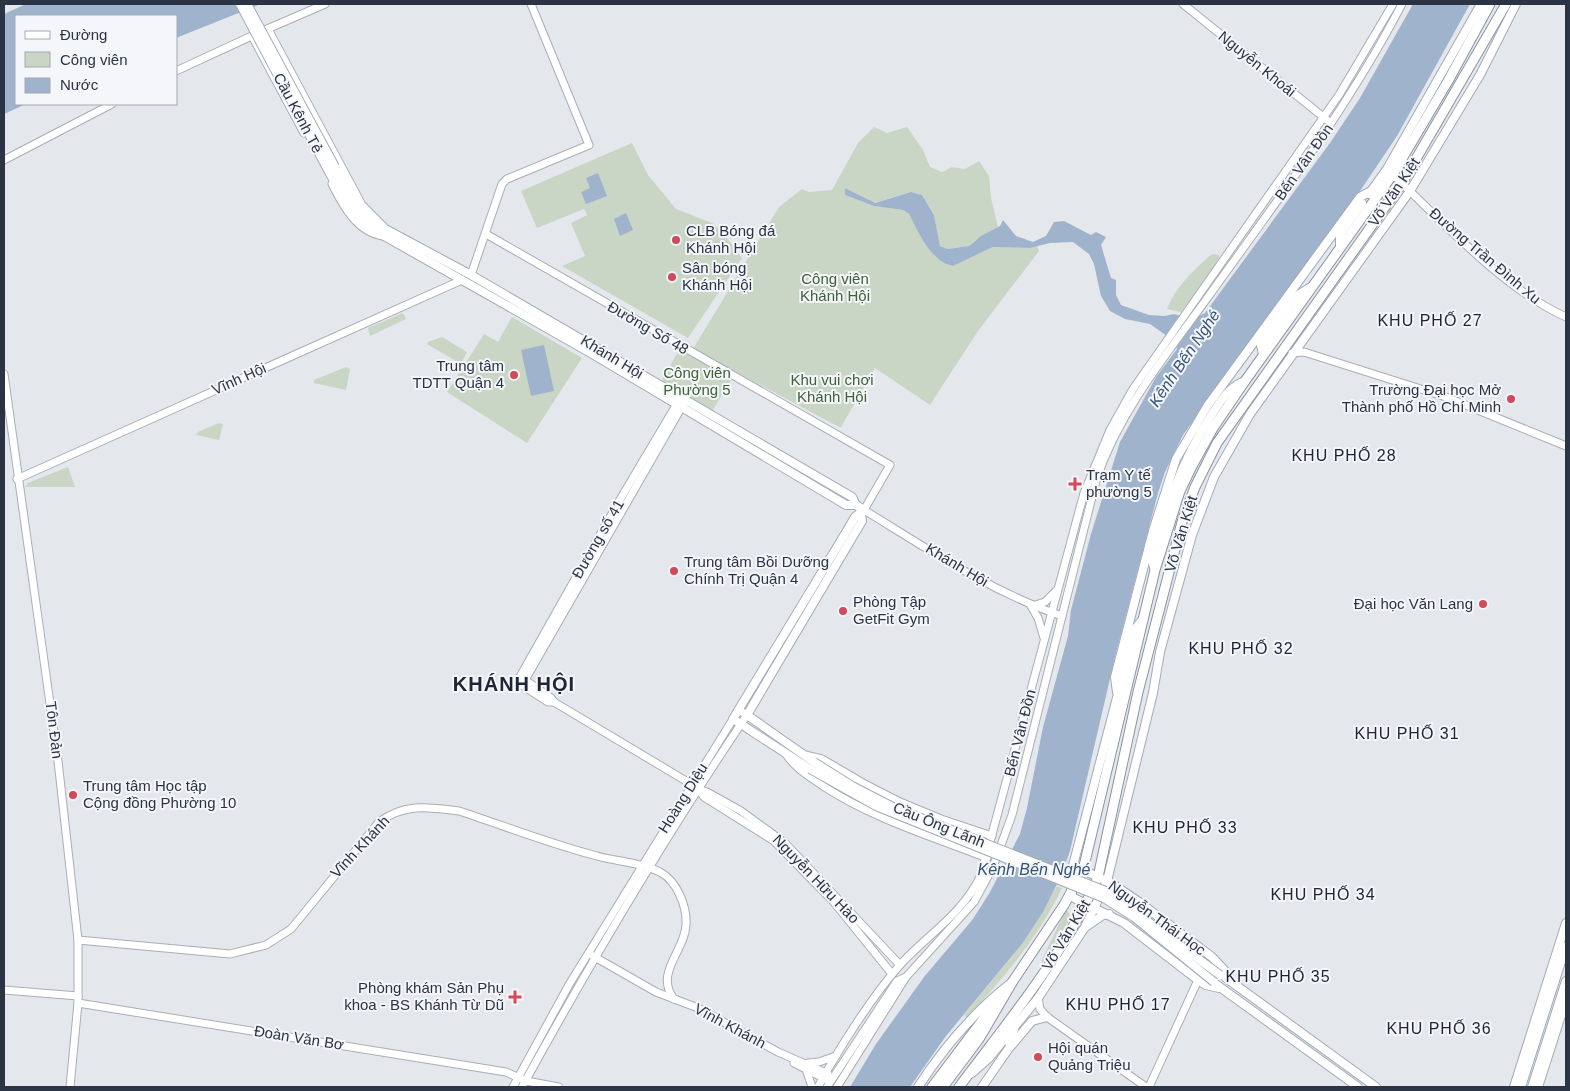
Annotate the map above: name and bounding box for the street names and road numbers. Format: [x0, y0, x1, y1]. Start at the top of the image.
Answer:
street label: Nguyễn Khoái [1215, 27, 1299, 100]
street label: Cầu Kênh Tẻ [270, 70, 327, 156]
street label: Bến Vân Đồn [1271, 120, 1336, 203]
street label: Võ Văn Kiệt [1364, 153, 1423, 229]
street label: Đường Trần Ðình Xu [1426, 204, 1544, 307]
street label: Đường Số 48 [605, 298, 692, 358]
street label: Khánh Hội [578, 331, 647, 382]
street label: Vĩnh Hội [209, 359, 269, 398]
street label: Võ Văn Kiệt [1161, 493, 1200, 574]
street label: Đường số 41 [568, 496, 627, 581]
street label: Khánh Hội [923, 539, 992, 590]
street label: Bến Vân Đồn [1000, 688, 1039, 778]
street label: Tôn Đản [43, 700, 66, 760]
street label: Hoàng Diệu [654, 760, 711, 836]
street label: Cầu Ông Lãnh [891, 798, 988, 851]
street label: Vĩnh Khánh [327, 812, 393, 881]
street label: Nguyễn Hữu Hào [770, 831, 863, 927]
street label: Nguyễn Thái Học [1106, 877, 1209, 959]
street label: Võ Văn Kiệt [1038, 896, 1094, 973]
street label: Vĩnh Khánh [692, 1000, 769, 1051]
street label: Đoàn Văn Bơ [253, 1022, 345, 1053]

